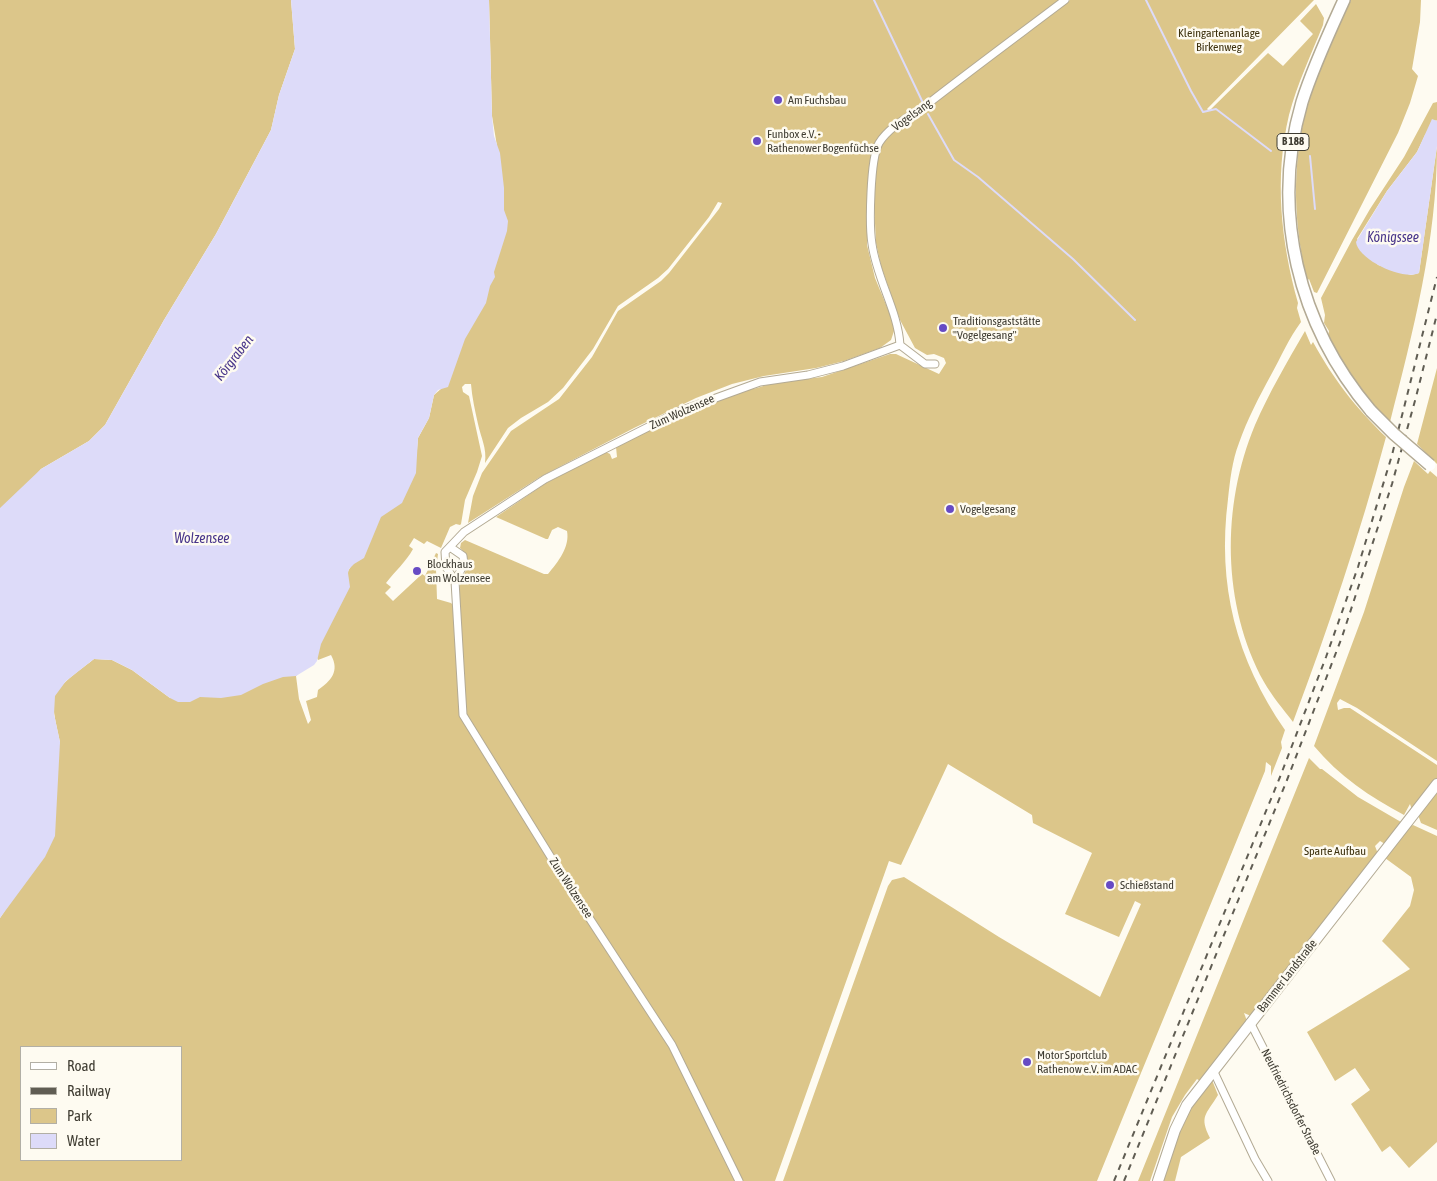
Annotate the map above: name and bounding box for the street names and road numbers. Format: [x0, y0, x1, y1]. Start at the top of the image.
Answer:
street label: Vogelsang [889, 96, 935, 134]
road number: B 188 [1277, 134, 1309, 150]
street label: Zum Wolzensee [647, 391, 717, 433]
street label: Zum Wolzensee [546, 855, 596, 921]
street label: Bammer Landstraße [1254, 937, 1320, 1015]
street label: Neufriedrichsdorfer Straße [1258, 1047, 1324, 1157]

